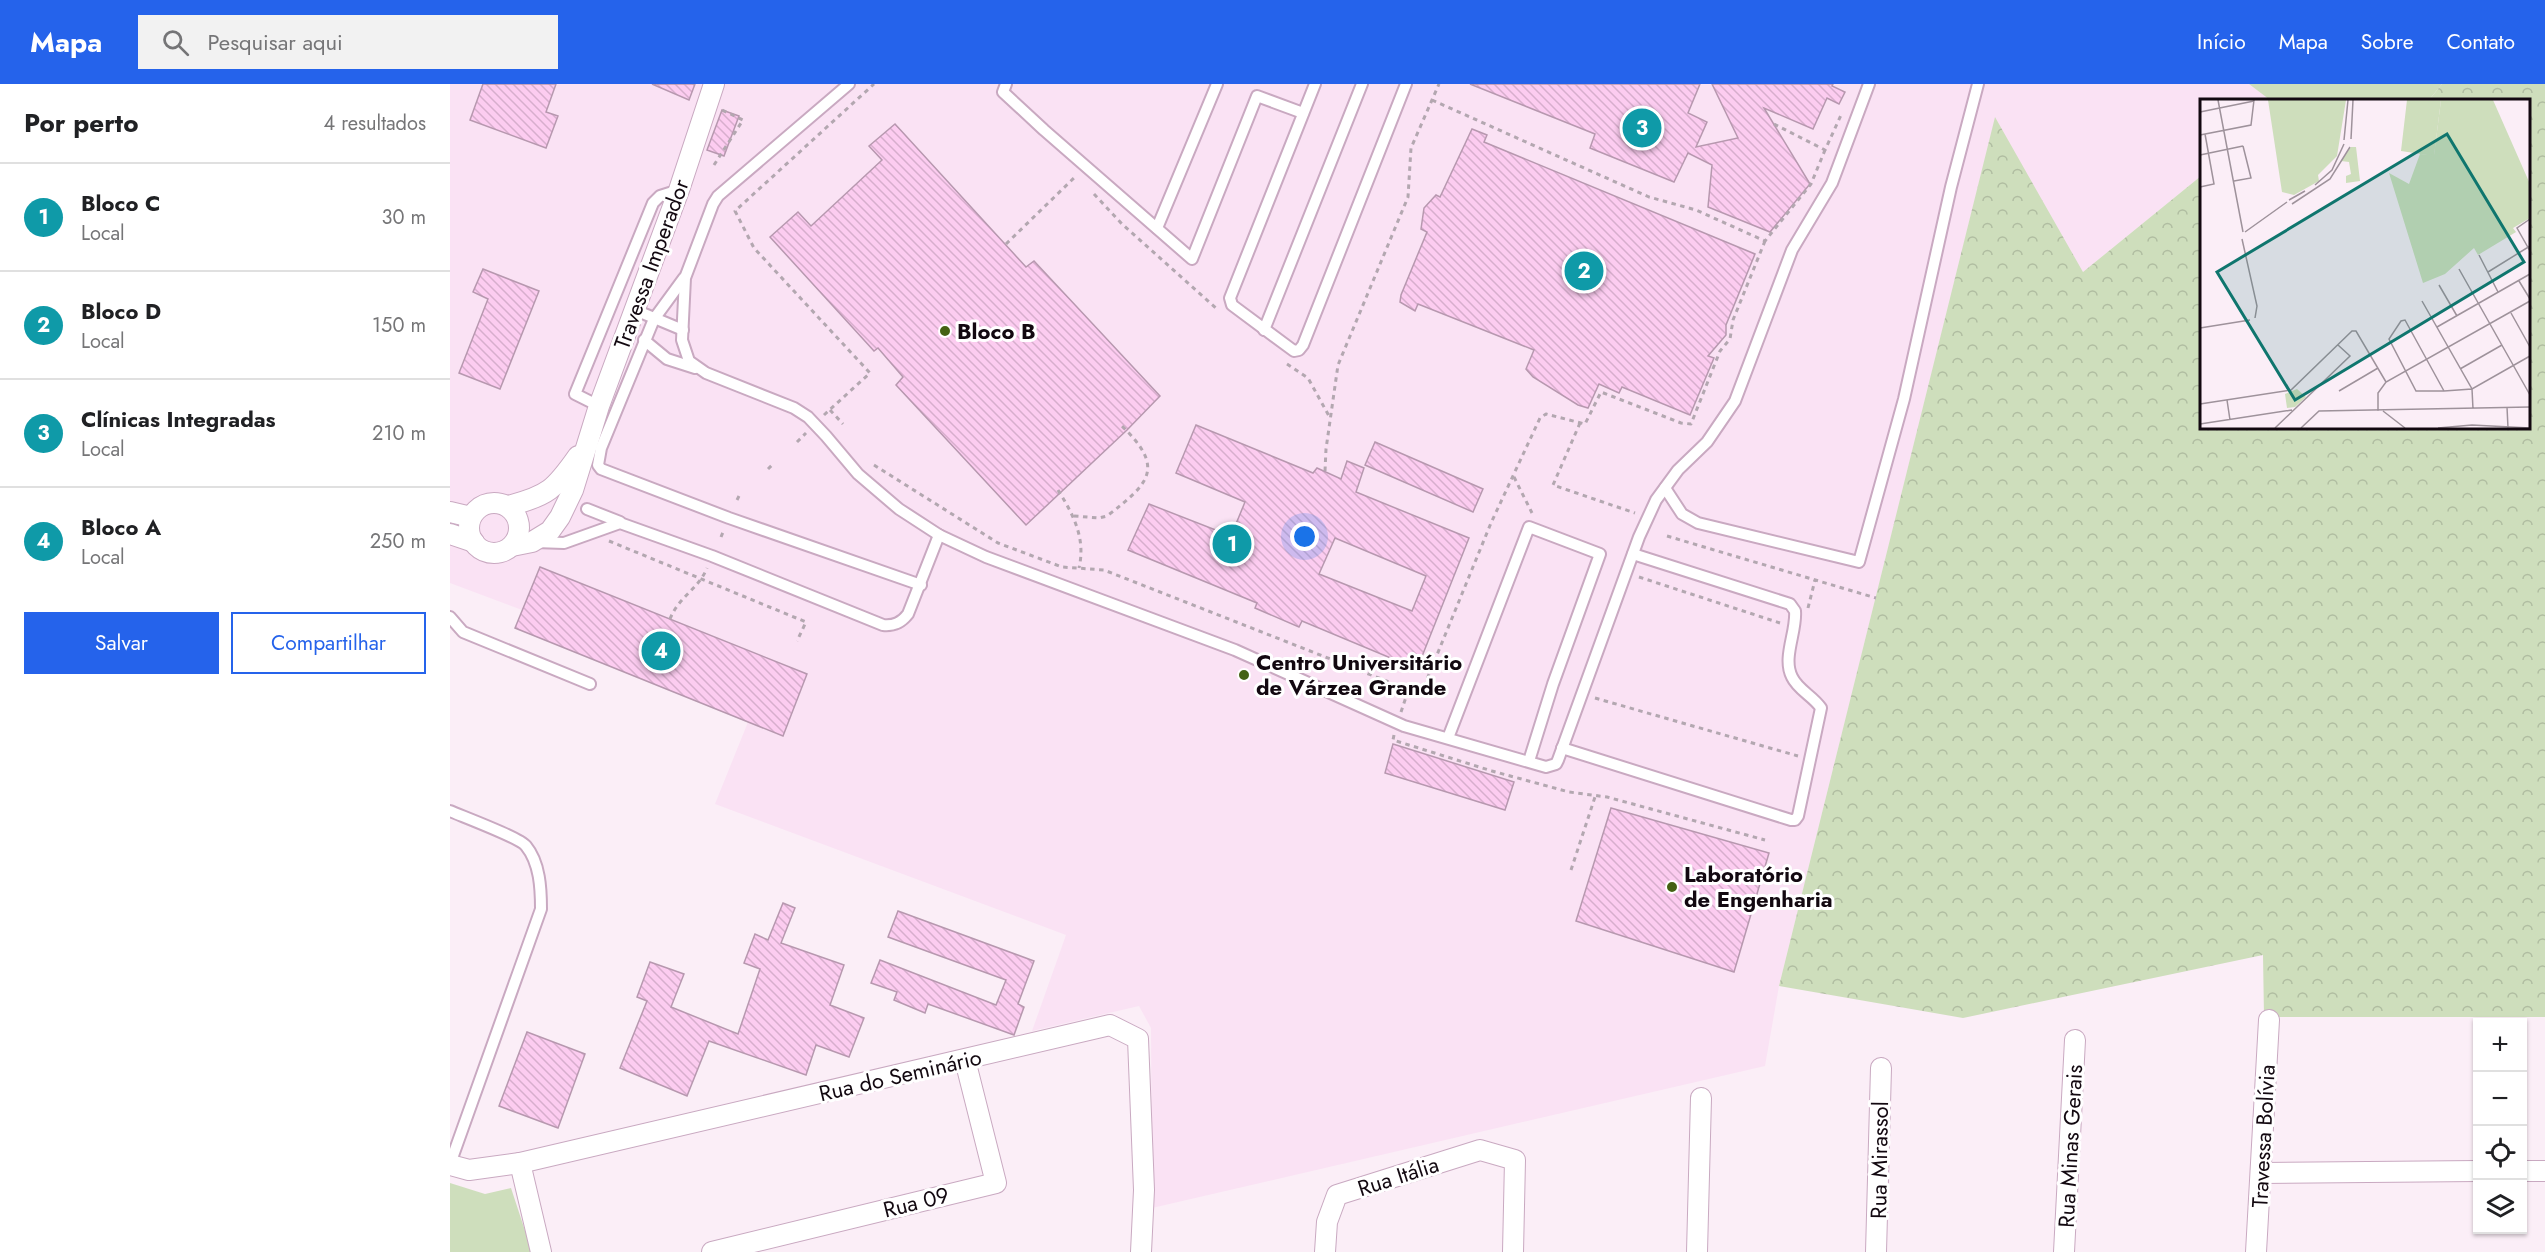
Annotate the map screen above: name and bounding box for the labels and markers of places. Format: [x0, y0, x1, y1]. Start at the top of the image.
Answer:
pin: 3 [1622, 106, 1662, 150]
pin: 2 [1564, 248, 1604, 294]
place label: Bloco B [957, 315, 1036, 347]
marker: Bloco B [938, 324, 952, 338]
pin: 1 [1212, 522, 1252, 566]
pin: 4 [642, 628, 680, 674]
place label: Centro Universitário de Várzea Grande [1256, 646, 1462, 703]
marker: Centro Universitário de Várzea Grande [1237, 668, 1251, 682]
place label: Laboratório de Engenharia [1684, 858, 1833, 915]
marker: Laboratório de Engenharia [1665, 880, 1679, 894]

